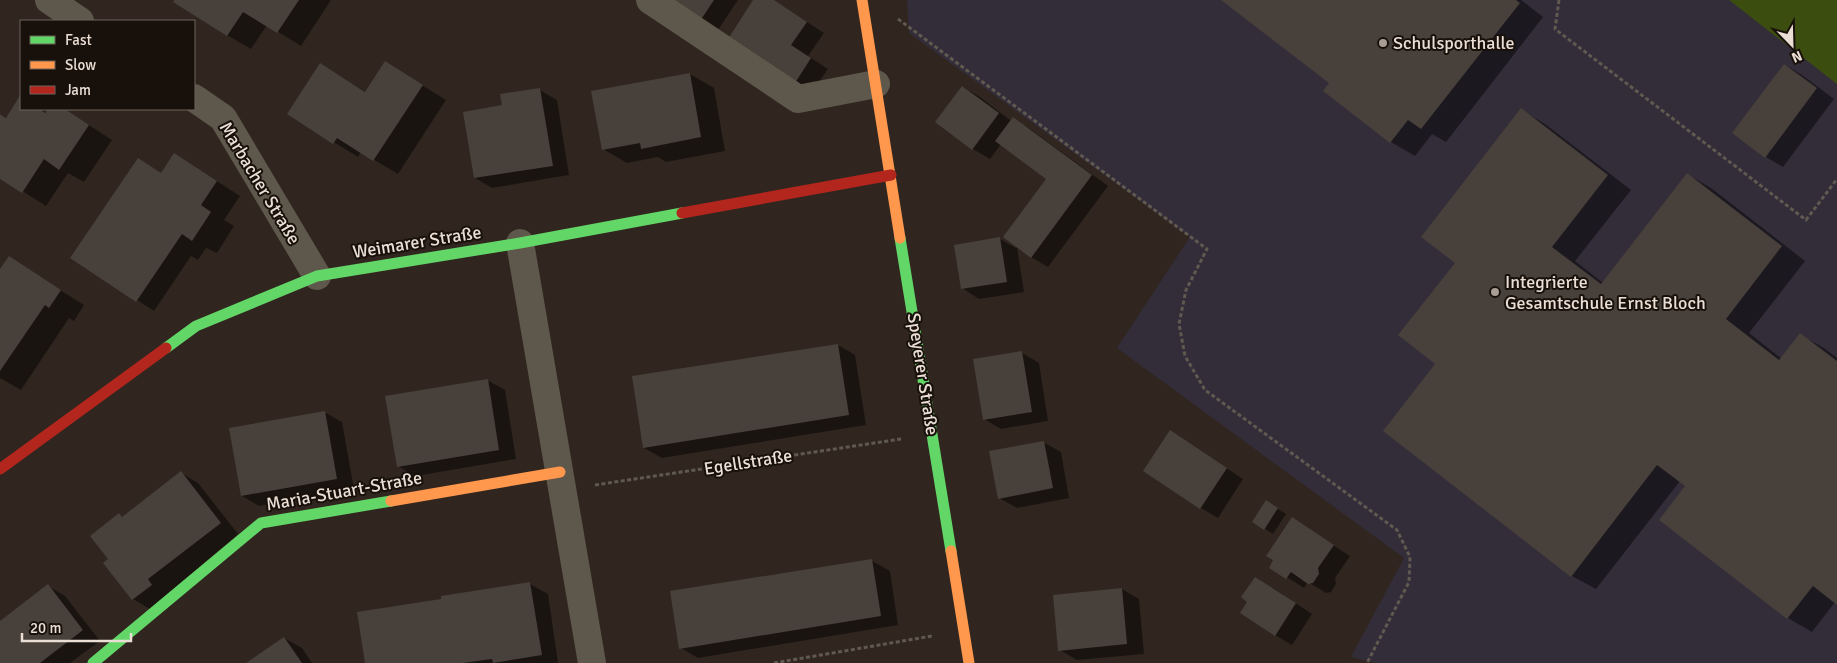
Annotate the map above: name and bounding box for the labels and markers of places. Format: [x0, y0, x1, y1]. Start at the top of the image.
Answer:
place label: Schulsporthalle [1393, 32, 1515, 54]
marker: Schulsporthalle [1377, 37, 1389, 49]
place label: Integrierte Gesamtschule Ernst Bloch [1505, 271, 1706, 314]
marker: Integrierte Gesamtschule Ernst Bloch [1489, 286, 1501, 298]

